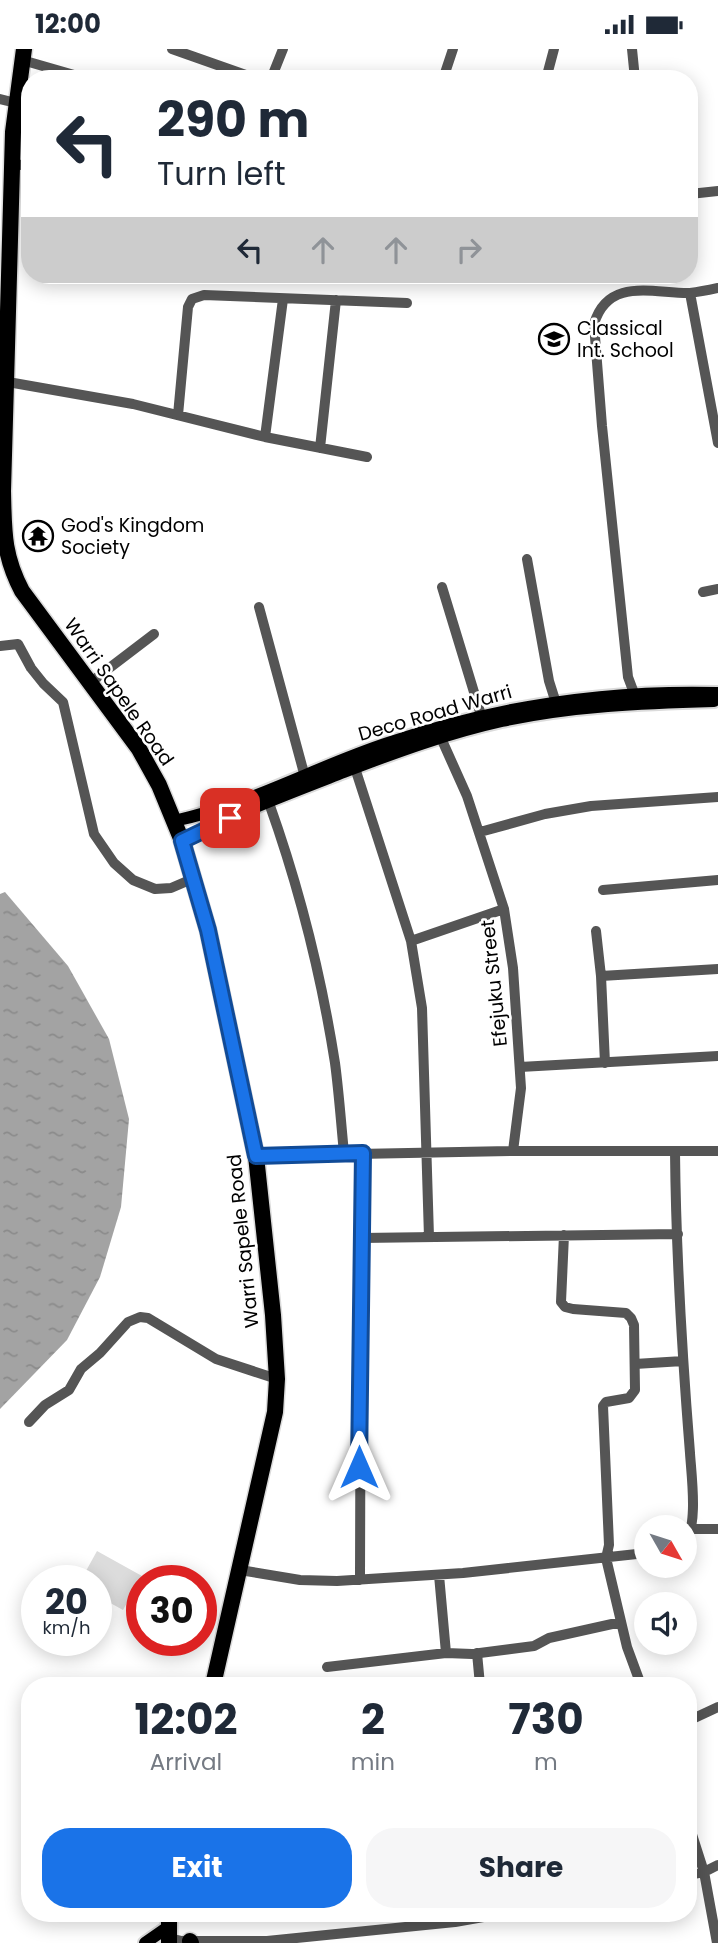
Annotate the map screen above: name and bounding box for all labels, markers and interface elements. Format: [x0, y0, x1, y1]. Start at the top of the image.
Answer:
text: 12:00 [35, 6, 101, 42]
text: 290 m [157, 86, 309, 154]
icon: left [42, 98, 133, 189]
text: Turn left [157, 151, 286, 196]
icon: left [231, 231, 269, 269]
icon: ahead [304, 231, 342, 269]
icon: ahead [377, 231, 415, 269]
icon: right [450, 231, 488, 269]
place label: Classical Int. School [577, 315, 674, 364]
school or university icon: Classical Int. School [537, 322, 571, 356]
place label: God's Kingdom Society [61, 512, 204, 561]
temple icon: God's Kingdom Society [21, 519, 55, 553]
street label: Warri Sapele Road [58, 613, 180, 771]
street label: Deco Road Warri [355, 678, 515, 748]
pin [200, 788, 260, 848]
icon: arrive [211, 799, 249, 837]
street label: Efejuku Street [474, 918, 514, 1048]
street label: Warri Sapele Road [220, 1153, 266, 1329]
position arrow [322, 1430, 396, 1504]
north arrow [634, 1515, 696, 1579]
map controls [634, 1515, 697, 1655]
speed limit sign: 30 [126, 1565, 217, 1656]
text: 20 [45, 1577, 88, 1626]
button: sound [634, 1592, 697, 1655]
text: km/h [43, 1615, 90, 1640]
text: 12:02 [134, 1690, 237, 1749]
text: 2 [361, 1690, 385, 1749]
text: 730 [508, 1690, 584, 1749]
text: Arrival [150, 1746, 222, 1778]
text: min [351, 1746, 395, 1778]
text: m [534, 1746, 558, 1778]
button: Exit [42, 1828, 352, 1908]
button: Share [366, 1828, 676, 1908]

